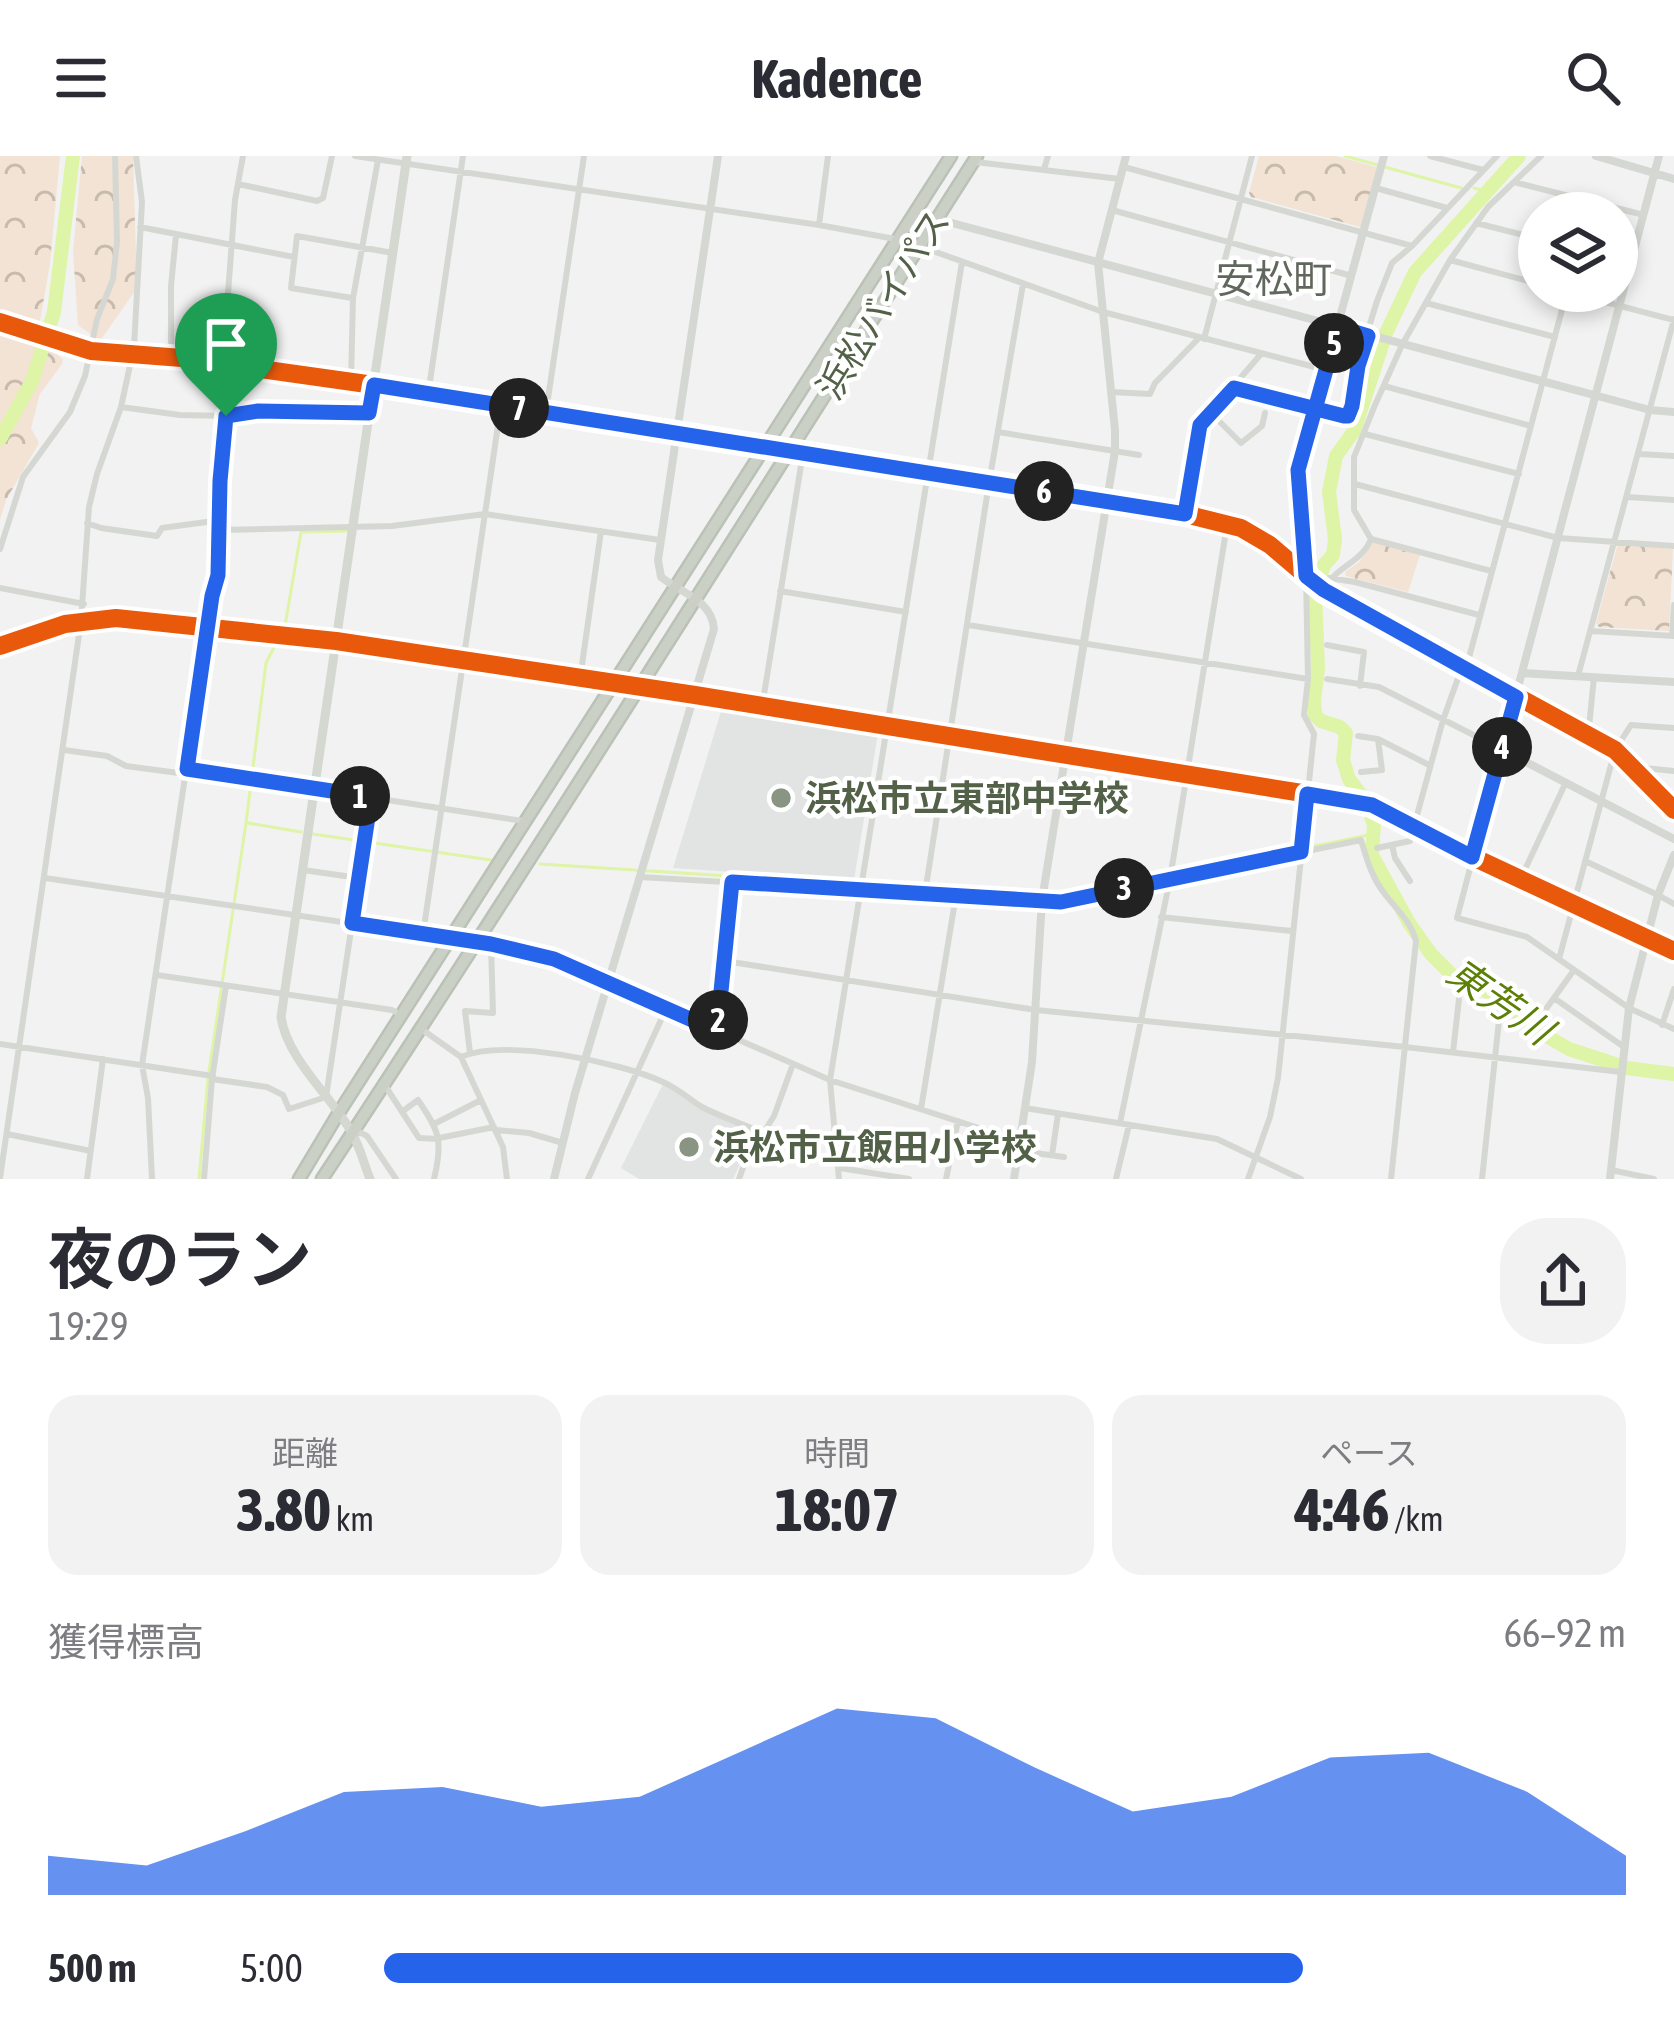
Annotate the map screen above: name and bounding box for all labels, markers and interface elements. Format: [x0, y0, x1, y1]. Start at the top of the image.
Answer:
icon: menu [48, 45, 114, 111]
icon: search [1560, 45, 1626, 111]
text: Kadence [751, 48, 923, 109]
map controls [1518, 192, 1638, 312]
button: layers [1518, 192, 1638, 312]
street label: 浜松バイパス [808, 202, 958, 406]
district label: 安松町 [1215, 257, 1333, 301]
pin [175, 293, 277, 416]
icon: arrive [193, 311, 259, 377]
pin: 5 [1304, 313, 1364, 373]
text: 5 [1326, 324, 1342, 362]
pin: 7 [489, 378, 549, 438]
text: 7 [511, 389, 527, 427]
pin: 6 [1014, 461, 1074, 521]
text: 6 [1036, 472, 1052, 510]
pin: 4 [1472, 717, 1532, 777]
text: 4 [1494, 728, 1510, 766]
pin: 1 [330, 766, 390, 826]
text: 1 [352, 777, 368, 815]
place label: 浜松市立東部中学校 [805, 777, 1129, 819]
marker: 浜松市立東部中学校 [768, 785, 794, 811]
pin: 3 [1094, 858, 1154, 918]
text: 3 [1116, 869, 1132, 907]
water label: 東芳川 [1439, 949, 1564, 1055]
pin: 2 [688, 990, 748, 1050]
text: 2 [710, 1001, 726, 1039]
place label: 浜松市立飯田小学校 [713, 1126, 1037, 1168]
marker: 浜松市立飯田小学校 [676, 1134, 702, 1160]
button: share [1500, 1218, 1626, 1344]
text: 夜のラン [48, 1221, 312, 1297]
text: 19:29 [48, 1304, 128, 1348]
text: 距離 [272, 1434, 338, 1472]
text: 時間 [804, 1434, 870, 1472]
text: ペース [1320, 1434, 1418, 1472]
text: 3.80 [236, 1475, 331, 1544]
text: 18:07 [775, 1475, 899, 1544]
text: 4:46 [1294, 1475, 1390, 1544]
text: km [331, 1500, 374, 1538]
text: /km [1390, 1500, 1444, 1538]
text: 66–92 m [1504, 1611, 1626, 1655]
text: 獲得標高 [48, 1620, 204, 1664]
text: 500 m [48, 1946, 136, 1990]
text: 5:00 [240, 1946, 303, 1990]

